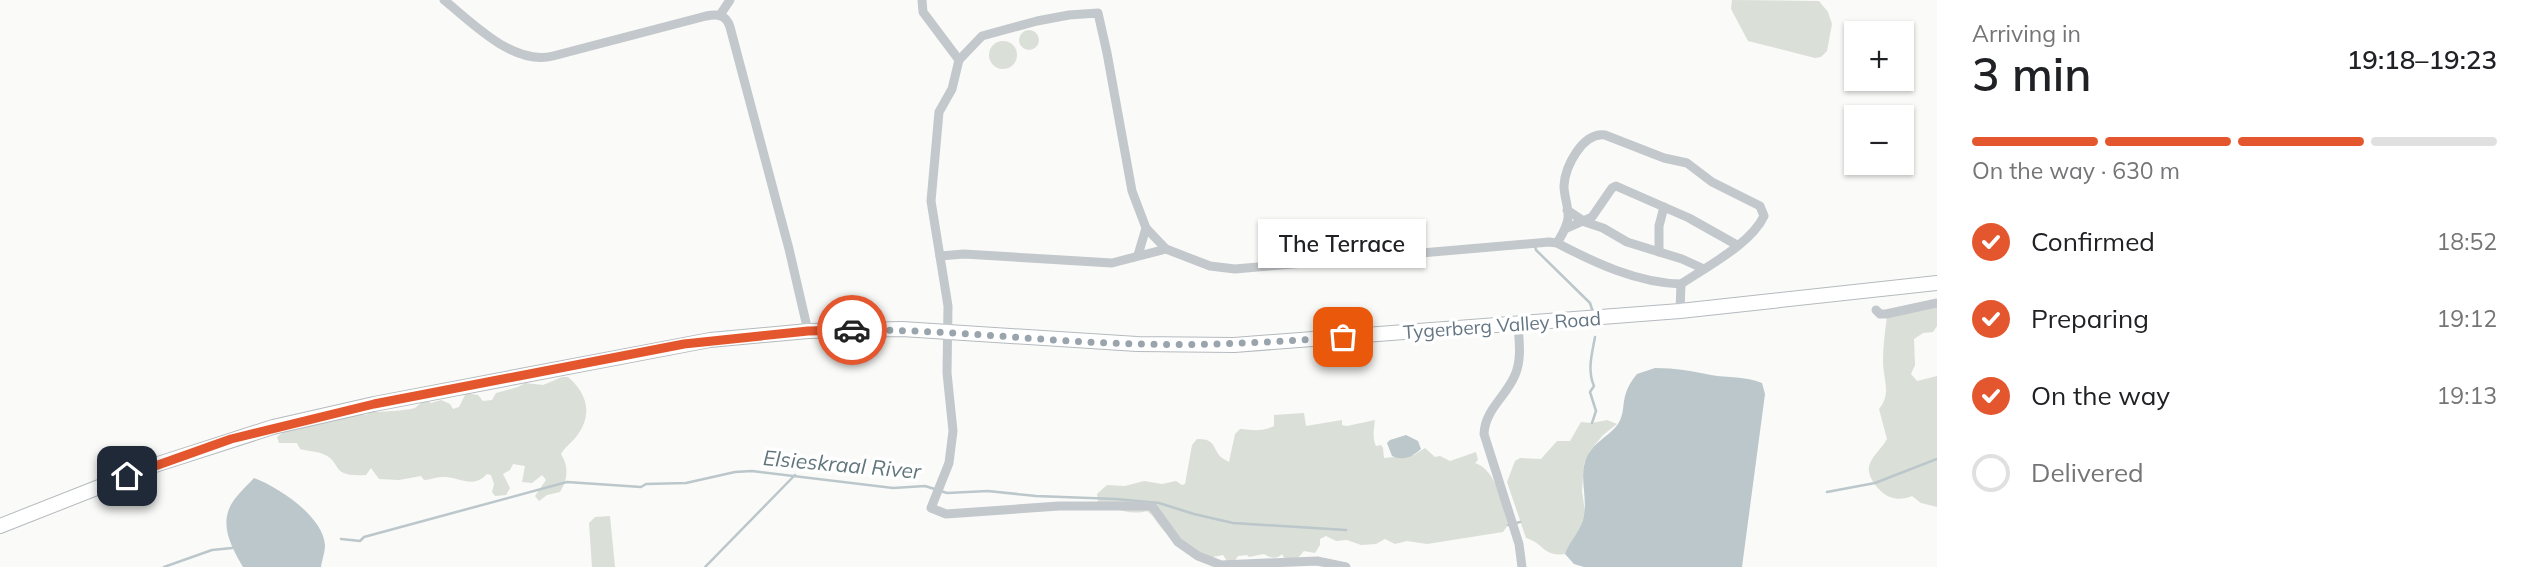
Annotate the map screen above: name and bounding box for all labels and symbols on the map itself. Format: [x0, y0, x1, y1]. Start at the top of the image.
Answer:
callout: The Terrace [1259, 218, 1427, 267]
courier [817, 295, 887, 365]
street label: Tygerberg Valley Road [1402, 306, 1602, 344]
pin [1313, 307, 1373, 367]
water label: Elsieskraal River [762, 444, 923, 484]
pin [97, 446, 157, 506]

